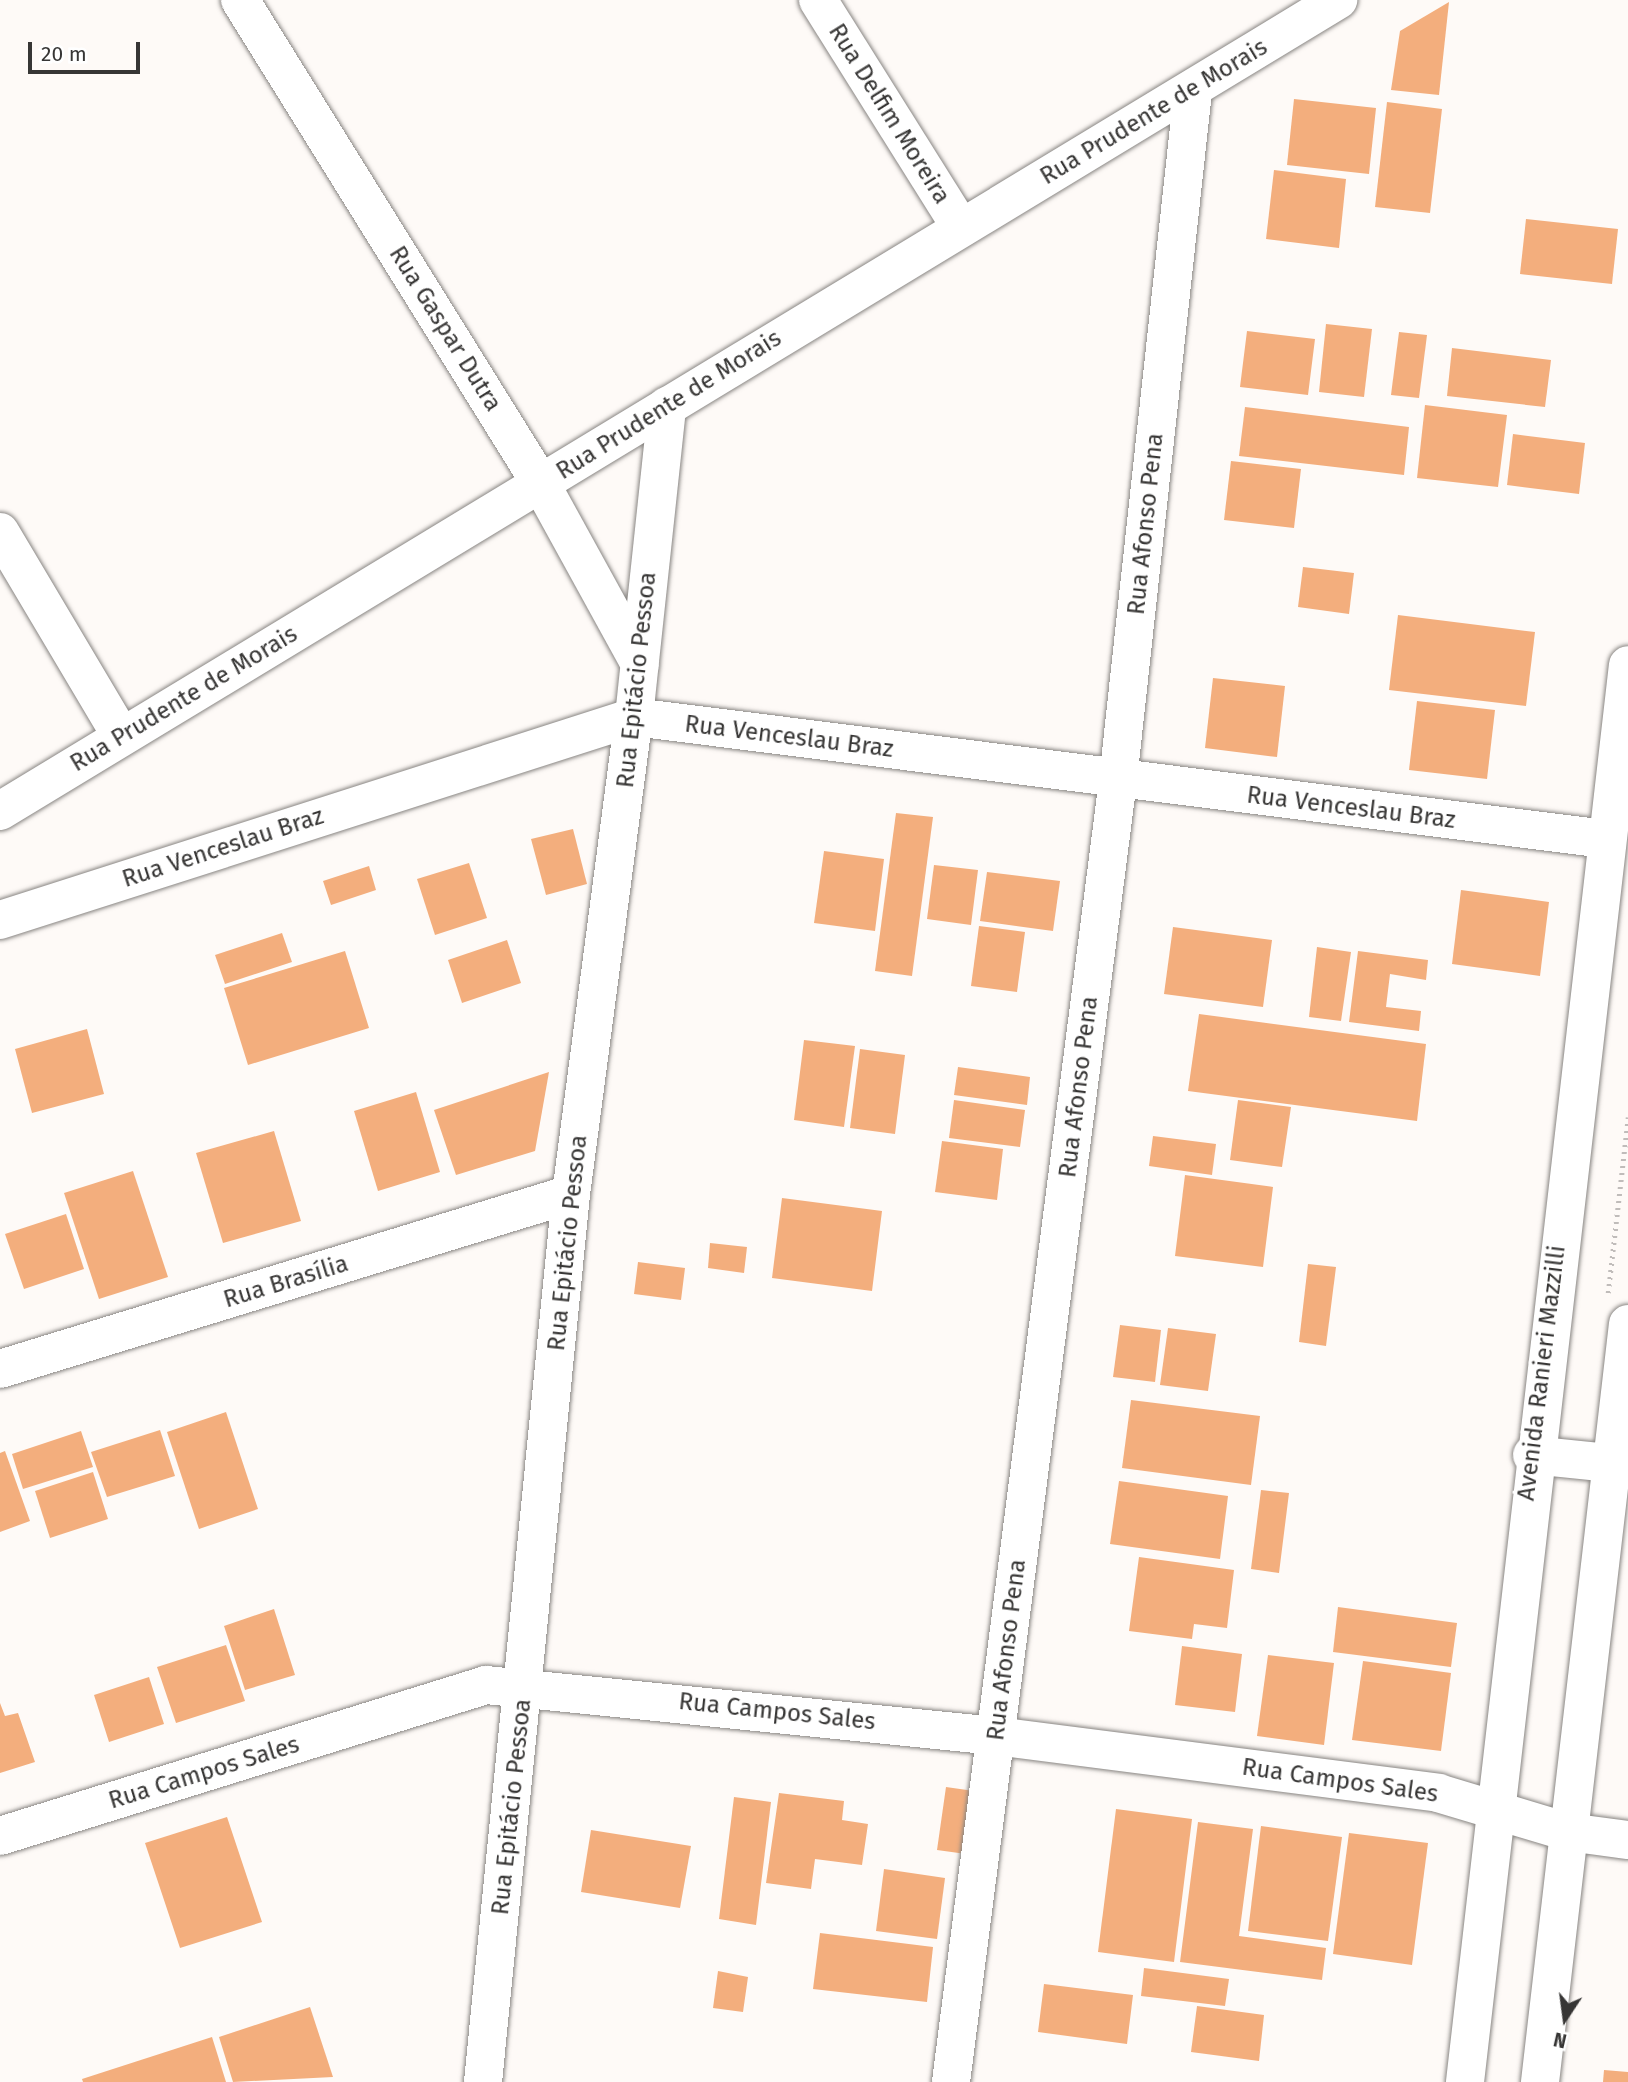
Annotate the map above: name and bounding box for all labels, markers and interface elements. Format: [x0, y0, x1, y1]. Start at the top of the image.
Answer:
street label: Rua Delfim Moreira [822, 19, 956, 209]
scale bar [32, 28, 144, 72]
street label: Rua Prudente de Morais [1035, 33, 1273, 191]
text: 20 m [41, 41, 87, 67]
street label: Rua Gaspar Dutra [383, 241, 507, 417]
street label: Rua Prudente de Morais [551, 324, 787, 486]
street label: Rua Afonso Pena [1122, 432, 1170, 616]
street label: Rua Epitácio Pessoa [611, 571, 663, 789]
street label: Rua Prudente de Morais [65, 620, 303, 778]
street label: Rua Venceslau Braz [683, 710, 895, 764]
street label: Rua Venceslau Braz [1245, 781, 1457, 835]
street label: Rua Venceslau Braz [119, 802, 327, 894]
street label: Rua Afonso Pena [1054, 995, 1104, 1179]
street label: Rua Epitácio Pessoa [542, 1134, 594, 1352]
street label: Avenida Ranieri Mazzilli [1512, 1244, 1572, 1502]
street label: Rua Brasília [220, 1249, 352, 1315]
street label: Rua Afonso Pena [982, 1558, 1032, 1742]
street label: Rua Campos Sales [677, 1687, 877, 1737]
street label: Rua Epitácio Pessoa [486, 1698, 538, 1916]
street label: Rua Campos Sales [105, 1730, 303, 1816]
street label: Rua Campos Sales [1240, 1753, 1440, 1809]
north arrow [1530, 1984, 1600, 2054]
text: N [1551, 2027, 1569, 2053]

